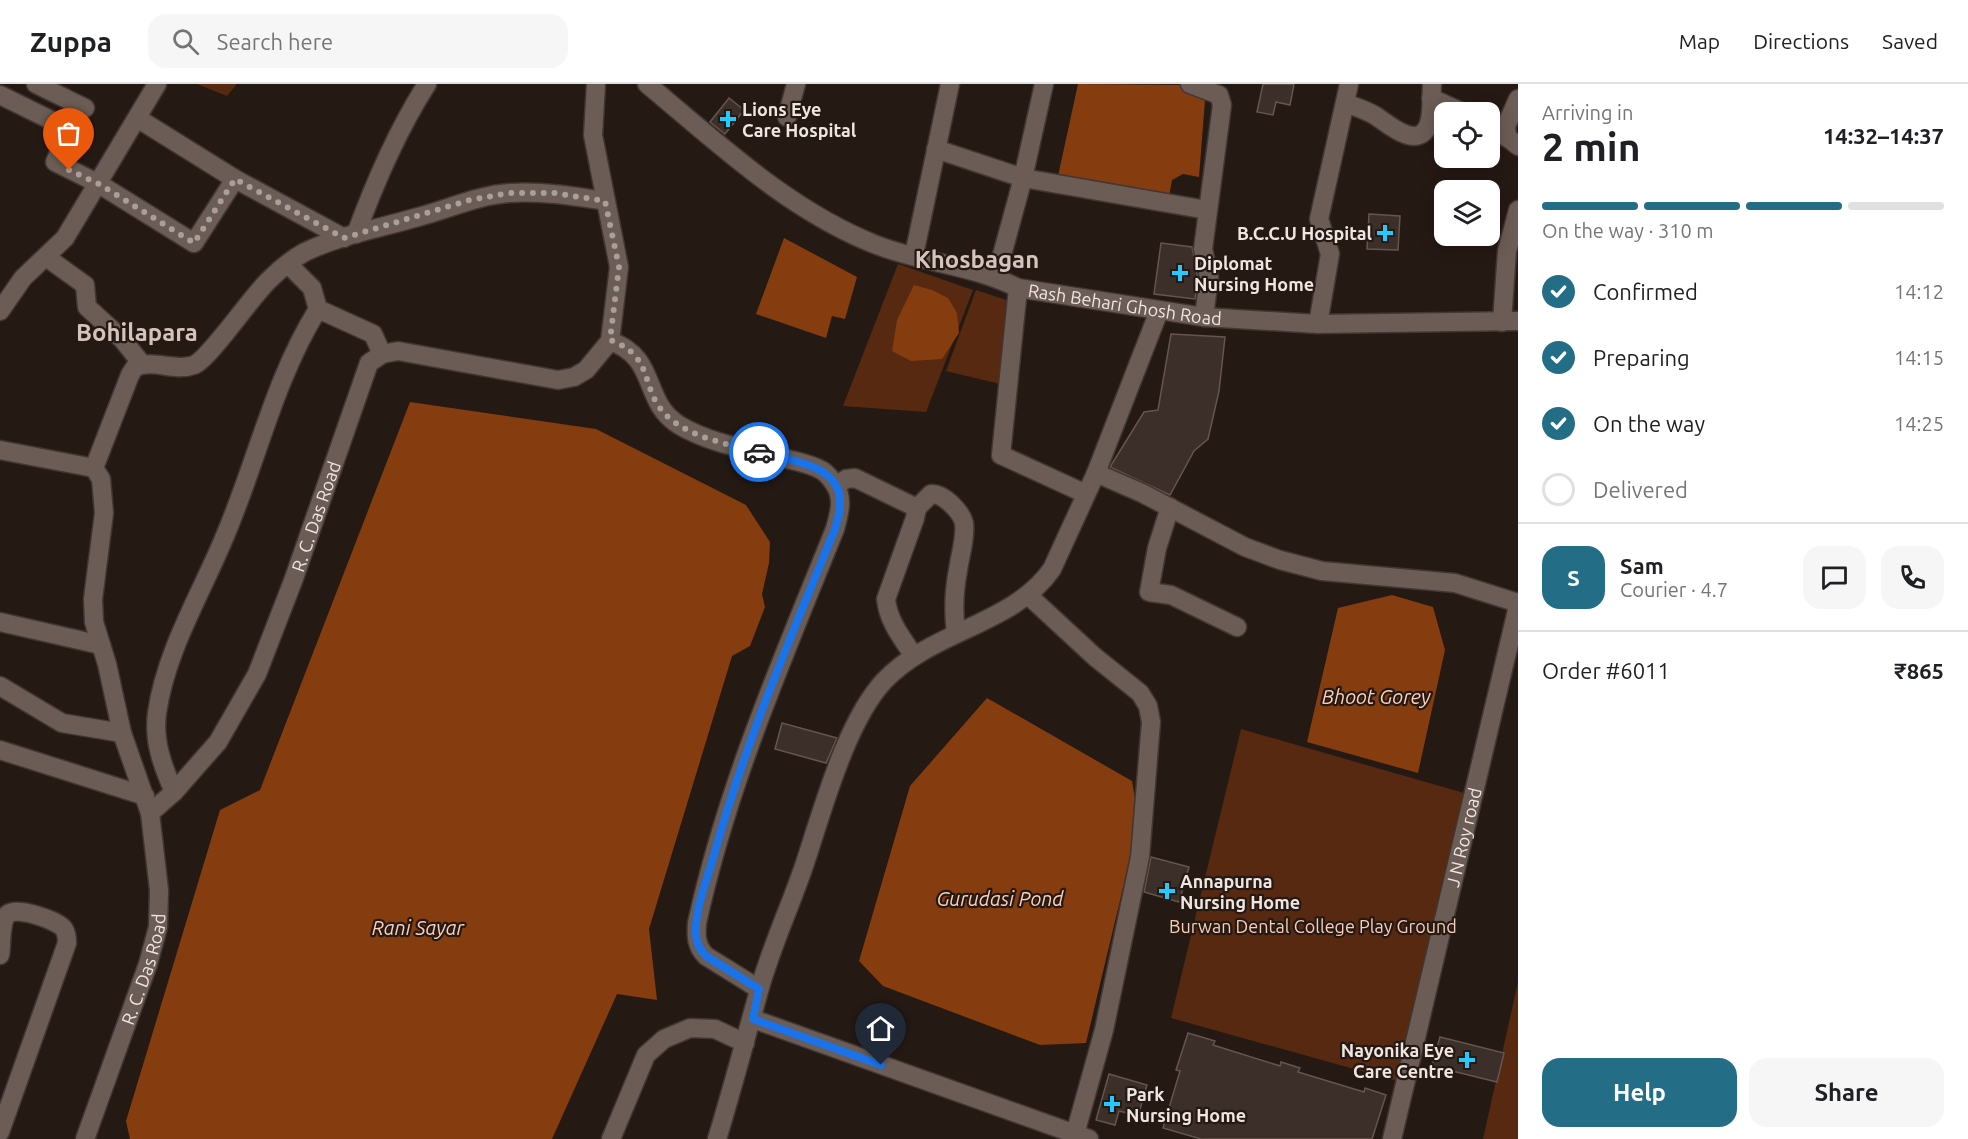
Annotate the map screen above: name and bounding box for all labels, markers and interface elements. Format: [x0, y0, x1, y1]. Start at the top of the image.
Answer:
search box [148, 14, 568, 68]
icon: search [169, 25, 202, 58]
text: Zuppa [30, 26, 112, 57]
text: Search here [217, 29, 333, 54]
text: Map [1679, 29, 1720, 53]
text: Directions [1753, 29, 1849, 53]
text: Saved [1882, 29, 1938, 53]
place label: Lions Eye Care Hospital [742, 99, 857, 140]
text: Arriving in [1542, 101, 1633, 124]
map controls [1434, 102, 1500, 246]
button: locate [1434, 102, 1500, 168]
pin [43, 108, 94, 170]
marker: Lions Eye Care Hospital [719, 110, 737, 128]
icon: bag [52, 117, 85, 150]
text: 14:32–14:37 [1823, 123, 1944, 148]
text: 2 min [1542, 125, 1641, 168]
button: layers [1434, 180, 1500, 246]
text: On the way · 310 m [1542, 219, 1714, 242]
place label: B.C.C.U Hospital [1237, 223, 1373, 243]
marker: B.C.C.U Hospital [1376, 224, 1394, 242]
district label: Khosbagan [915, 246, 1039, 273]
place label: Diplomat Nursing Home [1194, 253, 1314, 294]
marker: Diplomat Nursing Home [1171, 264, 1189, 282]
icon: check [1542, 275, 1575, 308]
text: Confirmed [1593, 279, 1698, 304]
street label: Rash Behari Ghosh Road [1027, 280, 1222, 328]
text: 14:12 [1894, 280, 1944, 303]
district label: Bohilapara [76, 319, 198, 346]
icon: check [1542, 341, 1575, 374]
text: Preparing [1593, 345, 1690, 370]
text: 14:15 [1894, 346, 1944, 369]
icon: check [1542, 407, 1575, 440]
text: On the way [1593, 411, 1705, 436]
text: 14:25 [1894, 412, 1944, 435]
courier [729, 422, 789, 482]
icon: car [743, 436, 776, 469]
street label: R. C. Das Road [287, 458, 344, 574]
text: Delivered [1593, 477, 1688, 502]
button: chat [1803, 546, 1866, 609]
button: phone [1881, 546, 1944, 609]
text: Sam [1620, 553, 1664, 578]
text: S [1567, 565, 1580, 590]
text: Courier · 4.7 [1620, 578, 1728, 601]
text: Order #6011 [1542, 658, 1670, 683]
text: ₹865 [1894, 658, 1944, 683]
water label: Bhoot Gorey [1322, 685, 1431, 708]
street label: J N Roy road [1442, 786, 1485, 889]
place label: Annapurna Nursing Home [1180, 871, 1300, 912]
marker: Annapurna Nursing Home [1158, 882, 1176, 900]
water label: Gurudasi Pond [937, 887, 1064, 910]
street label: R. C. Das Road [117, 913, 168, 1027]
water label: Rani Sayar [372, 916, 466, 939]
park label: Burwan Dental College Play Ground [1169, 916, 1457, 936]
pin [855, 1003, 906, 1065]
icon: home [864, 1012, 897, 1045]
place label: Nayonika Eye Care Centre [1341, 1040, 1454, 1081]
marker: Nayonika Eye Care Centre [1458, 1051, 1476, 1069]
button: Help [1542, 1058, 1737, 1127]
button: Share [1749, 1058, 1944, 1127]
place label: Park Nursing Home [1126, 1084, 1246, 1125]
marker: Park Nursing Home [1103, 1095, 1121, 1113]

